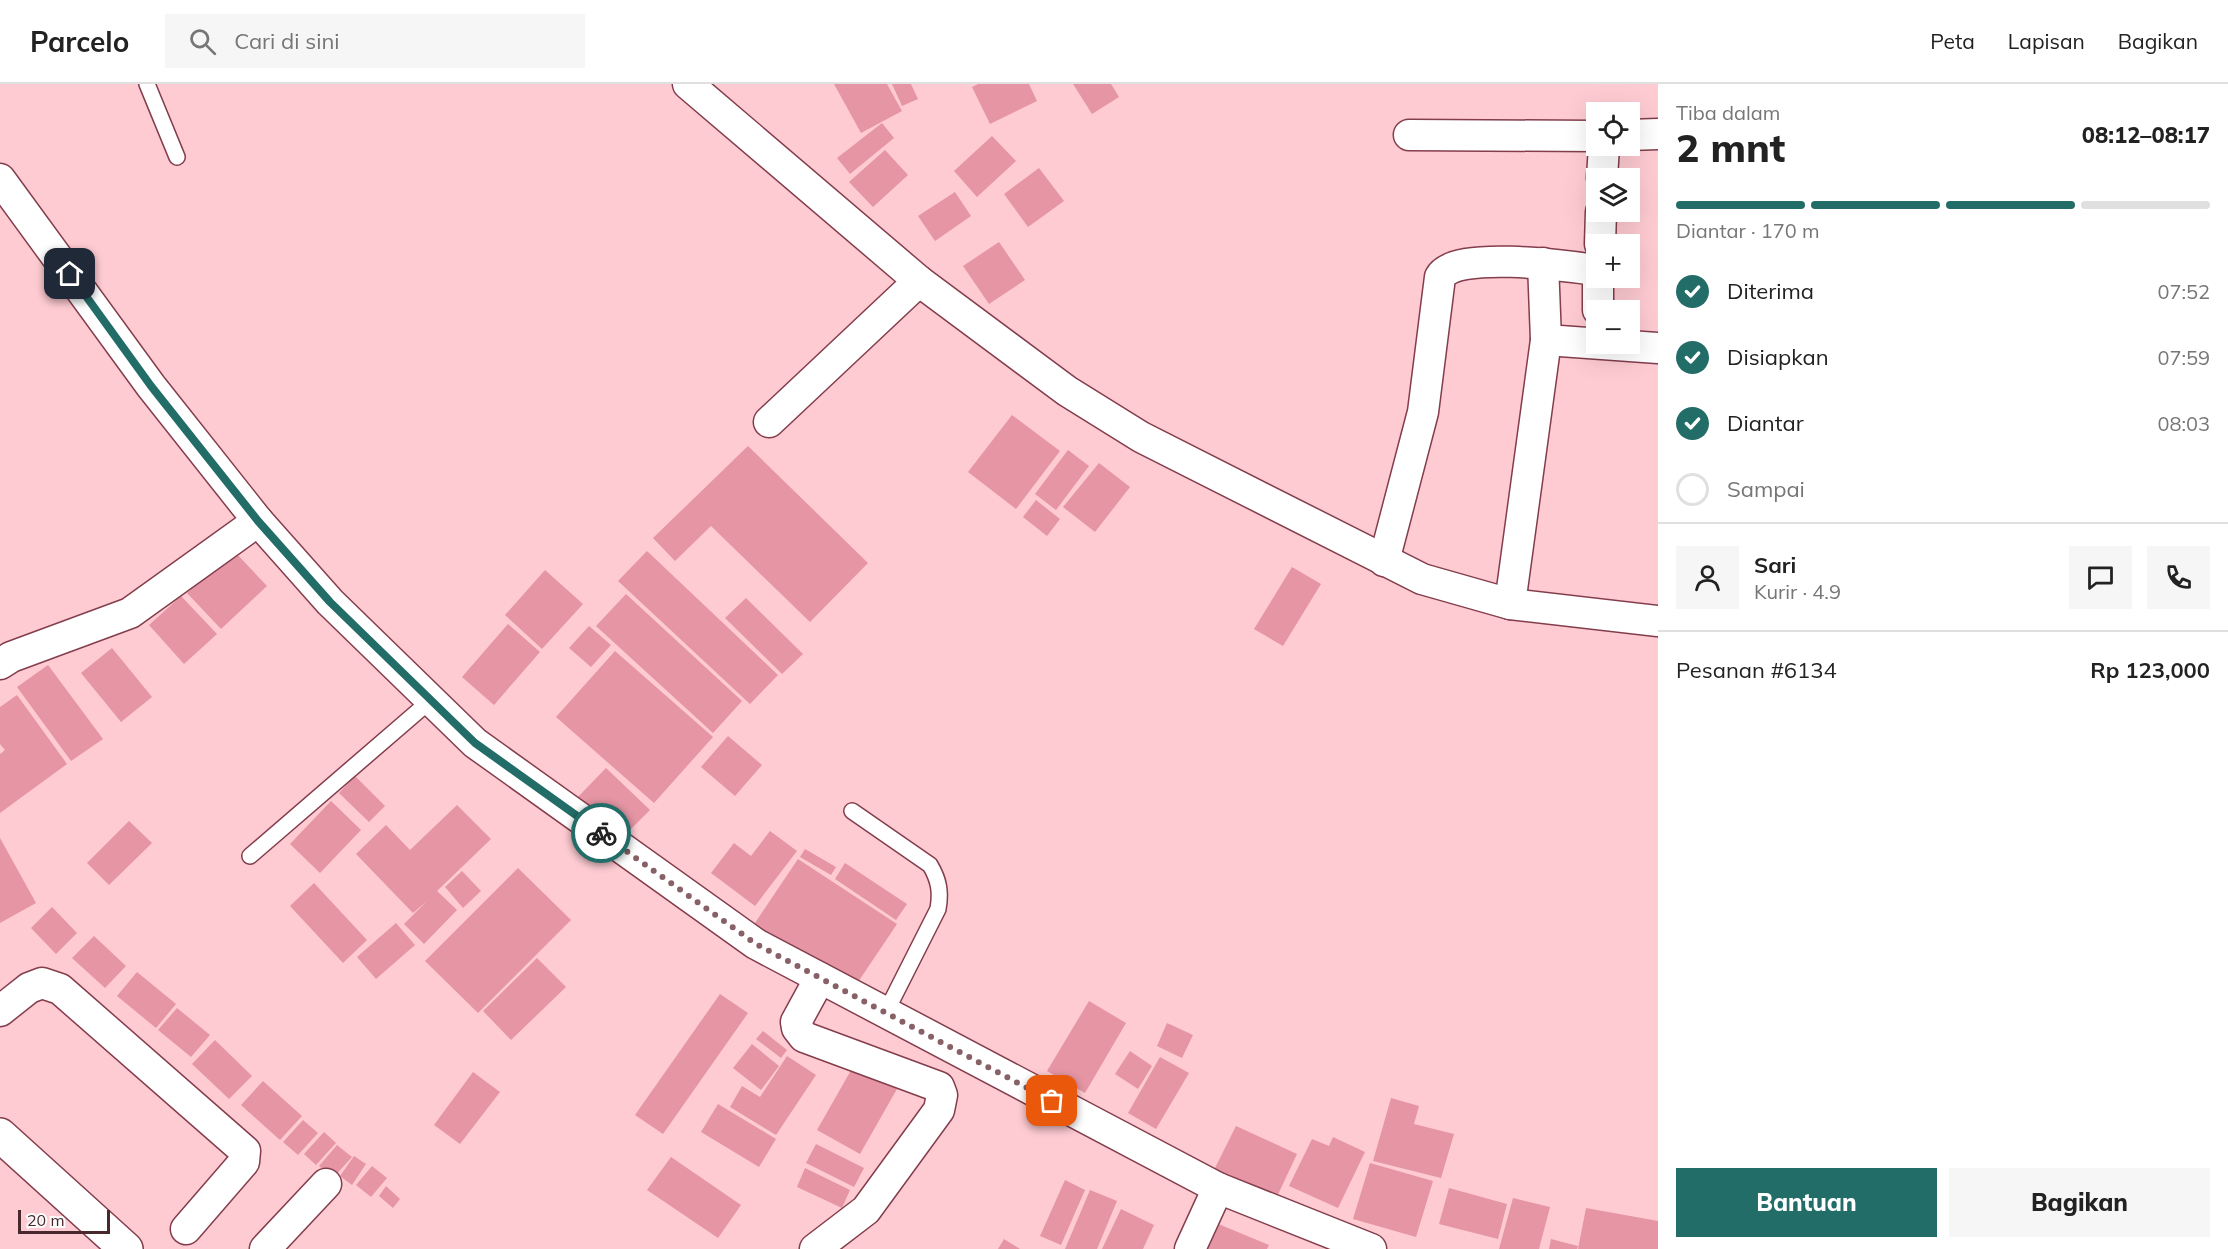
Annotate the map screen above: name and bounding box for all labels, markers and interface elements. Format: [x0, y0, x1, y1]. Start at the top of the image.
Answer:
search box [165, 14, 585, 68]
text: Parcelo [30, 24, 129, 59]
icon: search [186, 25, 219, 58]
text: Cari di sini [234, 27, 340, 55]
text: Peta [1930, 28, 1975, 54]
text: Lapisan [2008, 28, 2085, 54]
text: Bagikan [2118, 28, 2198, 54]
text: Tiba dalam [1676, 100, 1780, 125]
map controls [1586, 102, 1640, 354]
button: locate [1586, 102, 1640, 156]
text: 08:12–08:17 [2082, 121, 2210, 149]
text: 2 mnt [1676, 123, 1785, 172]
button: layers [1586, 168, 1640, 222]
text: Diantar · 170 m [1676, 218, 1820, 243]
button: + [1586, 234, 1640, 288]
pin [44, 248, 95, 299]
icon: home [53, 257, 86, 290]
icon: check [1676, 275, 1709, 308]
text: Diterima [1727, 277, 1814, 305]
text: 07:52 [2157, 279, 2210, 304]
button: − [1586, 300, 1640, 354]
icon: check [1676, 341, 1709, 374]
text: Disiapkan [1727, 343, 1829, 371]
text: 07:59 [2157, 345, 2210, 370]
icon: check [1676, 407, 1709, 440]
text: Diantar [1727, 409, 1804, 437]
text: 08:03 [2157, 411, 2210, 436]
text: Sampai [1727, 475, 1805, 503]
button: person [1676, 546, 1739, 609]
button: chat [2069, 546, 2132, 609]
button: phone [2147, 546, 2210, 609]
text: Sari [1754, 551, 1796, 579]
text: Kurir · 4.9 [1754, 579, 1841, 604]
text: Pesanan #6134 [1676, 656, 1837, 684]
text: Rp 123,000 [2090, 656, 2210, 684]
courier [571, 803, 631, 863]
icon: bike [585, 817, 618, 850]
pin [1026, 1075, 1077, 1126]
icon: bag [1035, 1084, 1068, 1117]
button: Bantuan [1676, 1168, 1937, 1237]
button: Bagikan [1949, 1168, 2210, 1237]
scale bar [18, 1207, 110, 1234]
text: 20 m [27, 1210, 64, 1230]

